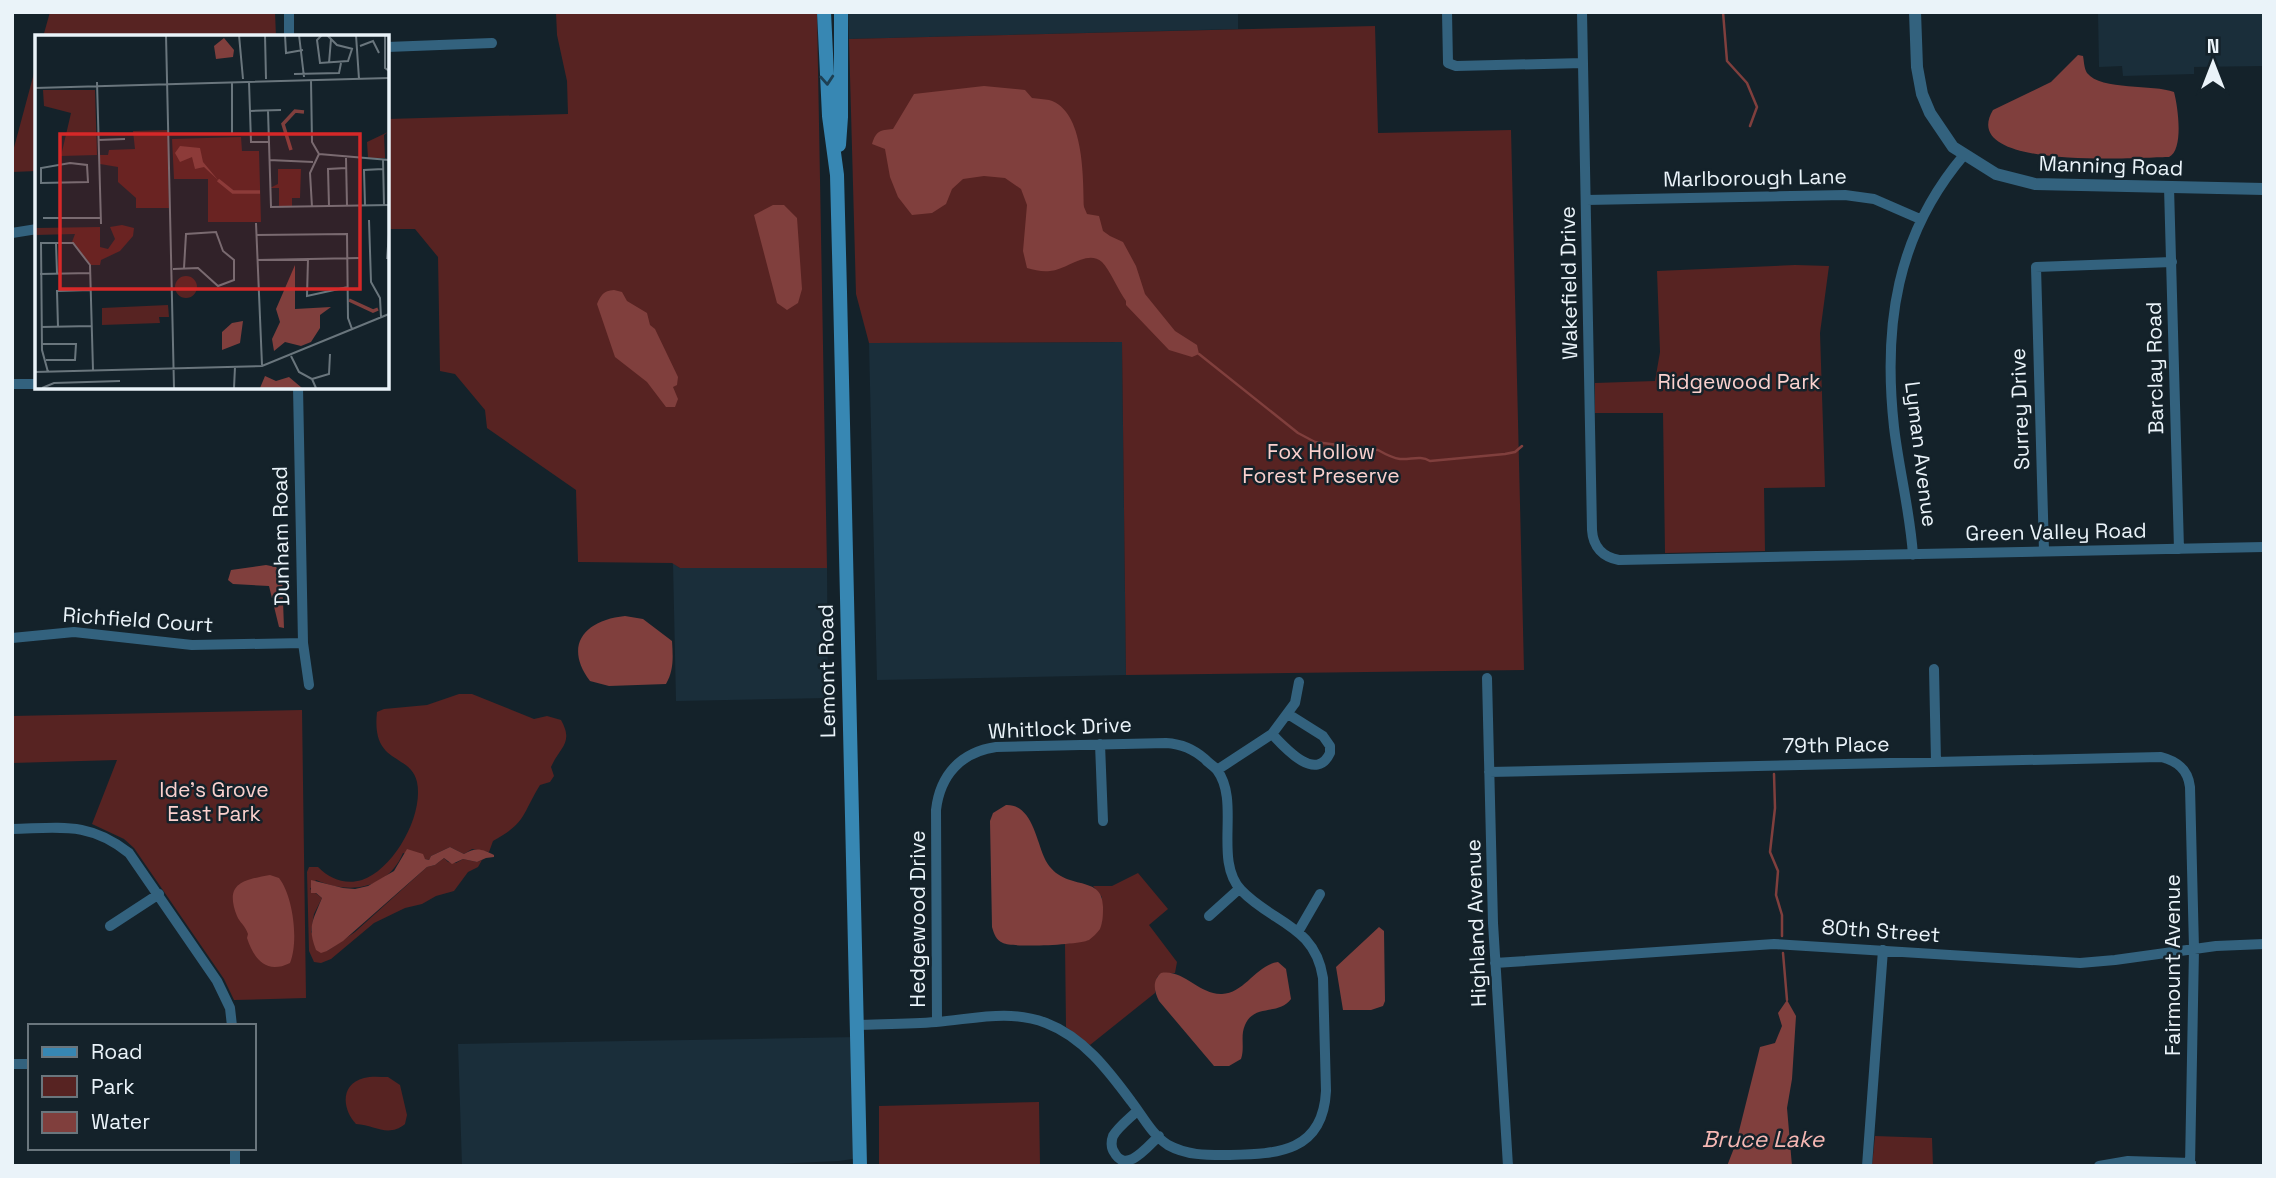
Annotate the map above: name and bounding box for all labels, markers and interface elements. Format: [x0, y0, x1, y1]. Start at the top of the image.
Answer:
north arrow [2178, 28, 2248, 98]
text: N [2207, 34, 2219, 59]
inset map [35, 35, 388, 388]
one-way arrow [819, 75, 834, 86]
street label: Manning Road [2038, 149, 2184, 182]
street label: Marlborough Lane [1663, 162, 1847, 193]
street label: Wakefield Drive [1554, 206, 1583, 360]
street label: Barclay Road [2140, 301, 2169, 435]
street label: Surrey Drive [2004, 347, 2035, 471]
park label: Ridgewood Park [1658, 368, 1820, 395]
street label: Lyman Avenue [1899, 380, 1944, 528]
park label: Fox Hollow Forest Preserve [1242, 438, 1400, 489]
street label: Dunham Road [266, 466, 295, 606]
street label: Green Valley Road [1965, 516, 2147, 547]
street label: Richfield Court [62, 601, 214, 638]
street label: Lemont Road [812, 604, 841, 738]
street label: Whitlock Drive [987, 710, 1132, 745]
street label: 79th Place [1782, 730, 1890, 759]
park label: Ide's Grove East Park [159, 776, 269, 827]
street label: Hedgewood Drive [904, 830, 931, 1008]
street label: Highland Avenue [1459, 839, 1492, 1008]
street label: Fairmount Avenue [2159, 874, 2186, 1056]
street label: 80th Street [1821, 913, 1941, 948]
legend [28, 1024, 256, 1150]
text: Road [91, 1038, 143, 1065]
text: Park [91, 1073, 135, 1100]
text: Water [91, 1108, 150, 1135]
water label: Bruce Lake [1702, 1124, 1826, 1154]

